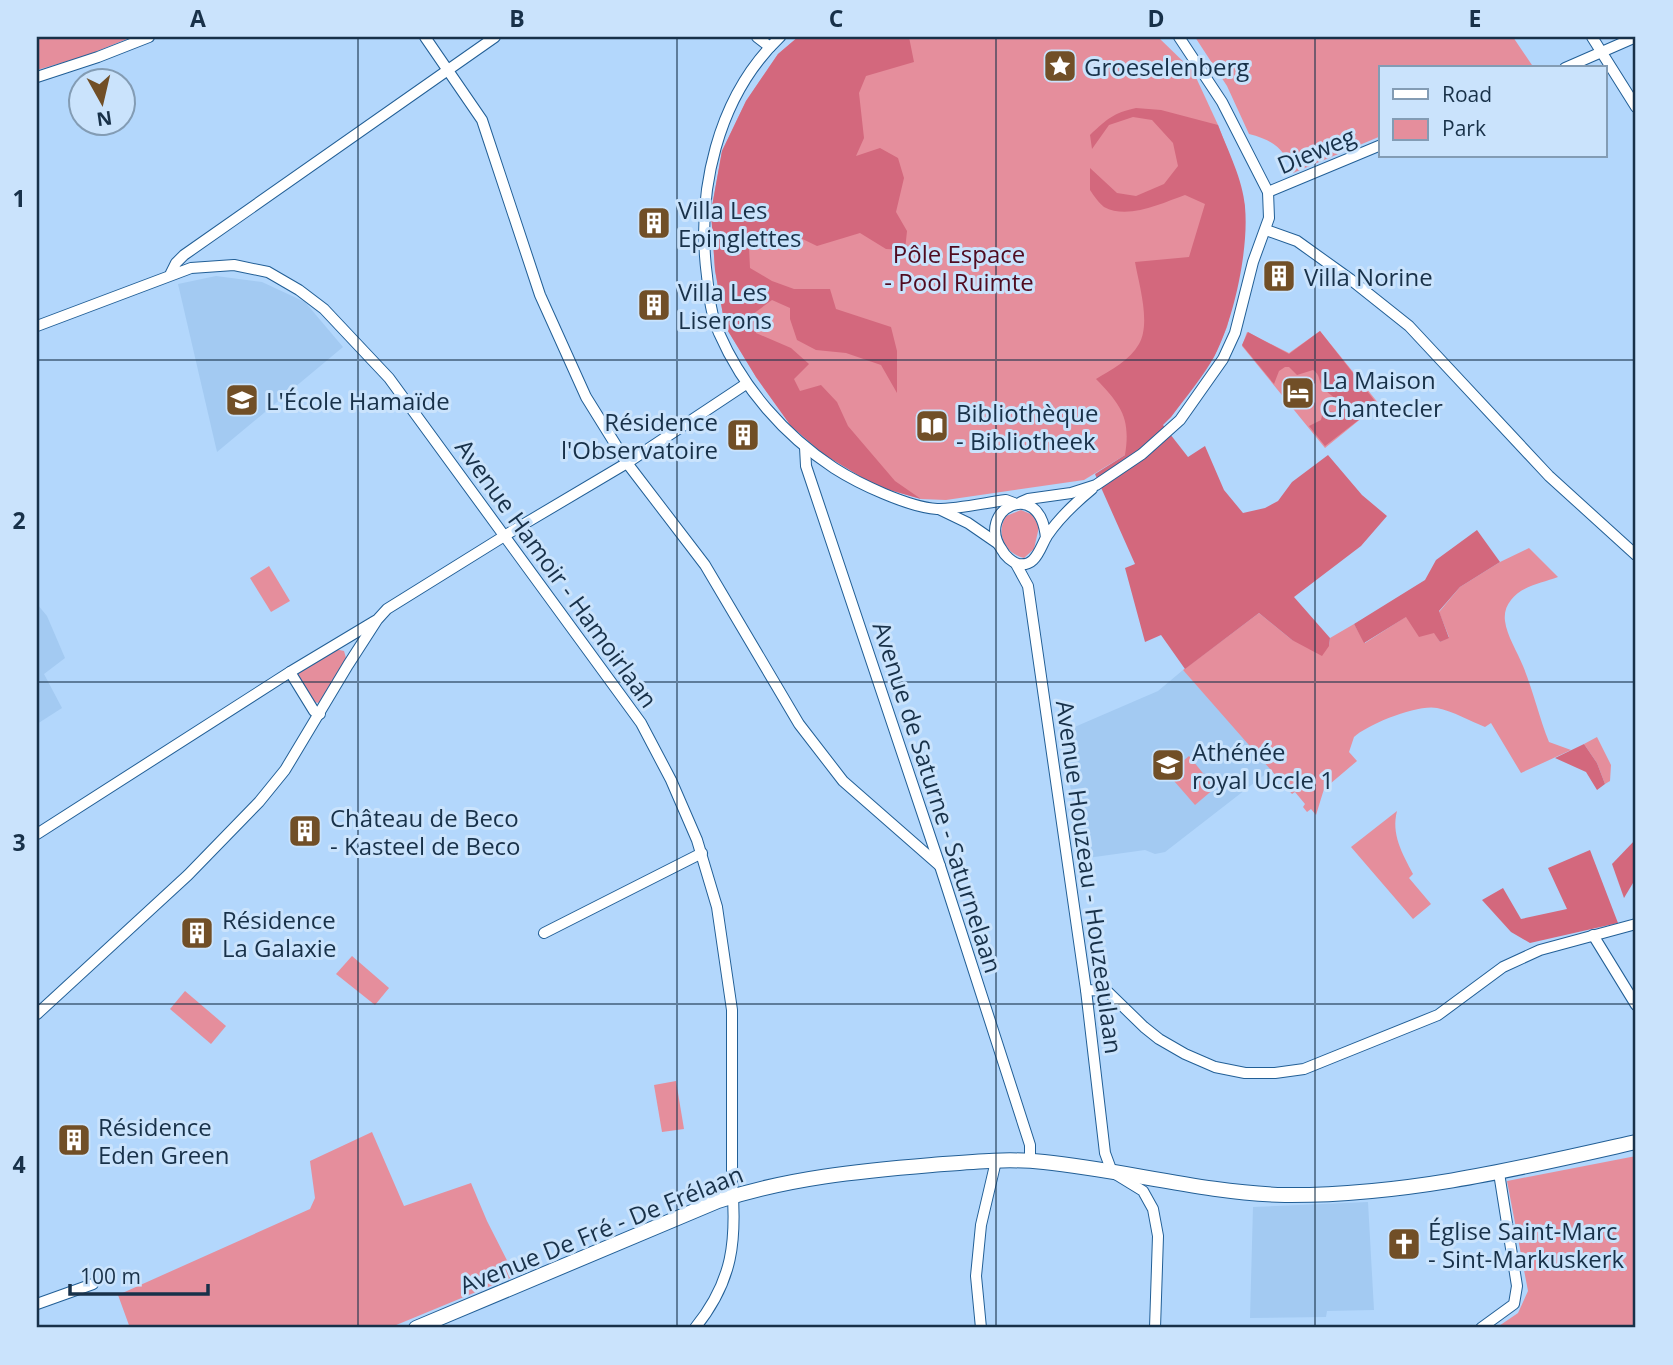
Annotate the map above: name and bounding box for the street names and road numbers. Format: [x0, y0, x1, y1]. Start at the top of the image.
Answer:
street label: Dieweg [1272, 119, 1360, 181]
street label: Avenue Hamoir - Hamoirlaan [448, 432, 666, 714]
street label: Avenue de Saturne - Saturnelaan [866, 617, 1010, 977]
street label: Avenue Houzeau - Houzeaulaan [1049, 698, 1131, 1056]
street label: Avenue De Fré - De Frélaan [454, 1157, 748, 1301]

